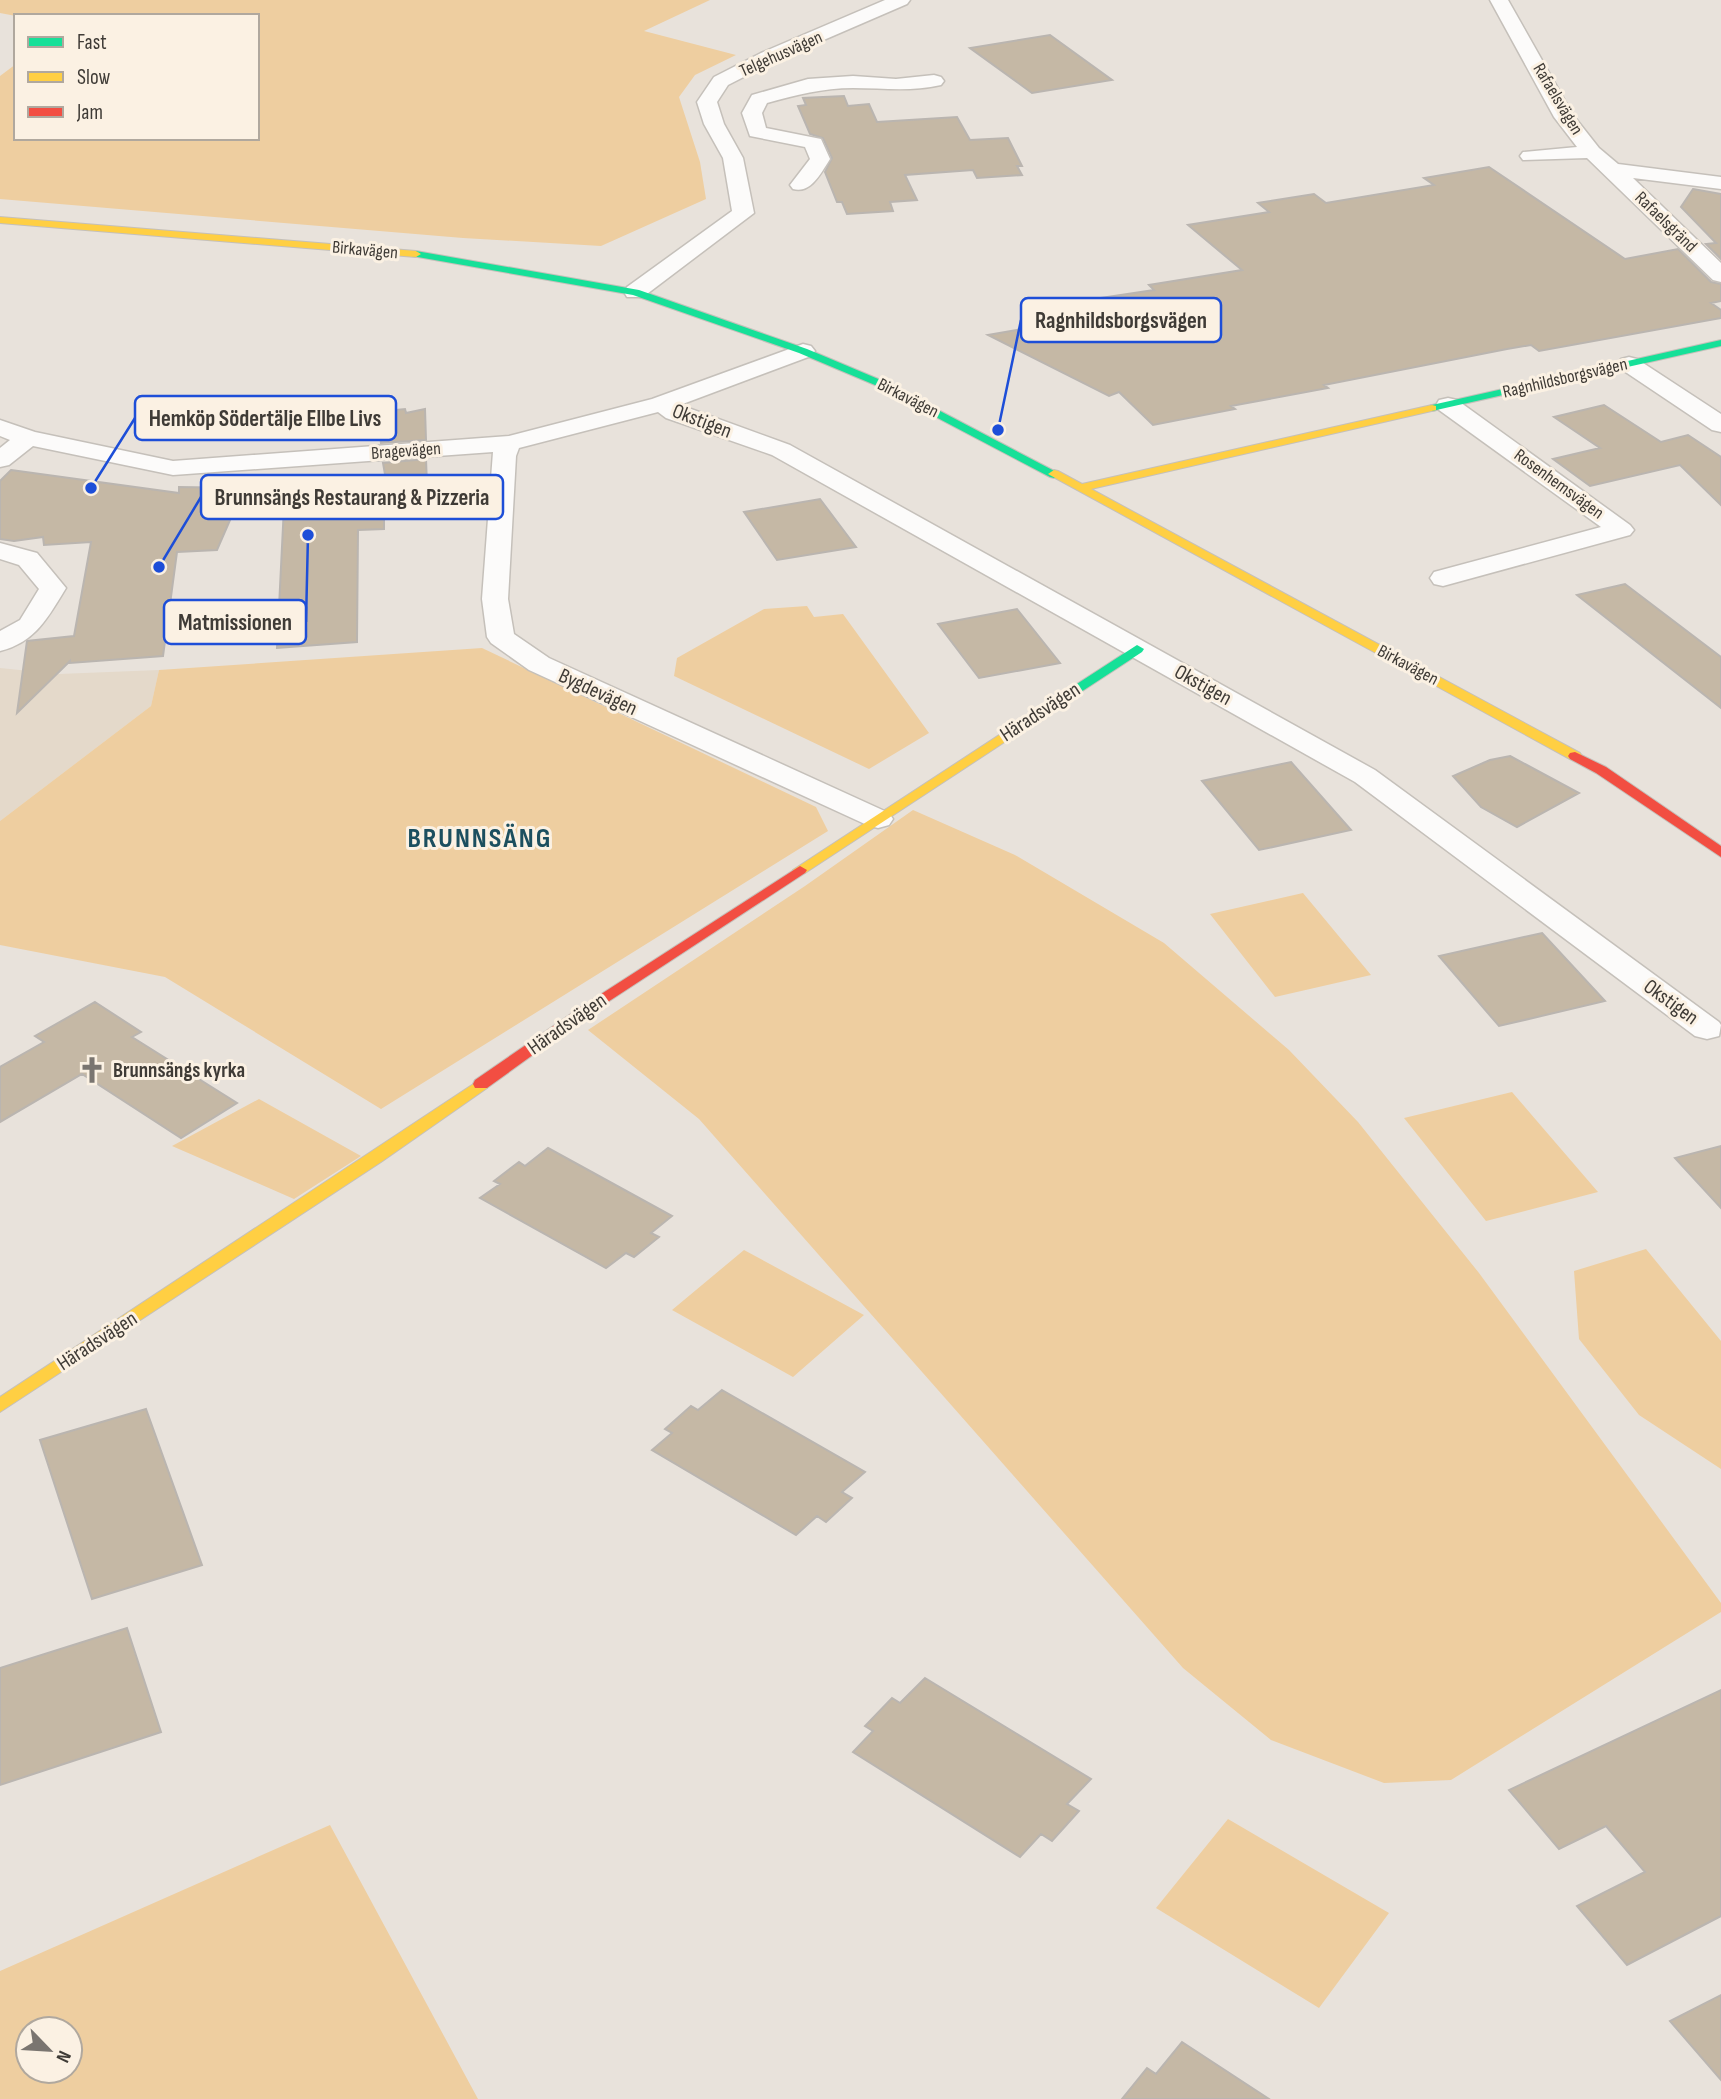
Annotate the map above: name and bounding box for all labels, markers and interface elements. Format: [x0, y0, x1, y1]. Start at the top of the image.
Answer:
legend [14, 14, 259, 140]
street label: Telgehusvägen [736, 26, 826, 82]
text: Fast [77, 30, 107, 55]
street label: Rafaelsvägen [1528, 59, 1588, 139]
text: Slow [77, 65, 111, 90]
text: Jam [76, 100, 103, 125]
street label: Rafaelsgränd [1631, 187, 1701, 257]
street label: Birkavägen [331, 237, 399, 263]
callout: Ragnhildsborgsvägen [1021, 298, 1221, 342]
text: Ragnhildsborgsvägen [1035, 307, 1207, 335]
street label: Ragnhildsborgsvägen [1501, 353, 1629, 403]
street label: Birkavägen [874, 374, 942, 422]
callout: Hemköp Södertälje Ellbe Livs [135, 396, 396, 440]
street label: Okstigen [669, 398, 735, 444]
text: Hemköp Södertälje Ellbe Livs [149, 405, 382, 433]
street label: Bragevägen [370, 438, 442, 464]
street label: Rosenhemsvägen [1510, 444, 1608, 524]
callout: Brunnsängs Restaurang & Pizzeria [201, 475, 503, 519]
text: Brunnsängs Restaurang & Pizzeria [215, 484, 489, 512]
callout: Matmissionen [164, 600, 306, 644]
text: Matmissionen [178, 609, 292, 637]
street label: Birkavägen [1374, 640, 1442, 690]
street label: Okstigen [1170, 659, 1236, 711]
street label: Bygdevägen [555, 663, 641, 721]
street label: Häradsvägen [995, 677, 1085, 747]
district label: BRUNNSÄNG [408, 822, 552, 855]
street label: Okstigen [1639, 974, 1703, 1030]
street label: Häradsvägen [523, 988, 611, 1060]
church icon: Brunnsängs kyrka [77, 1055, 107, 1085]
place label: Brunnsängs kyrka [113, 1058, 245, 1083]
street label: Häradsvägen [52, 1306, 142, 1376]
north arrow [14, 2015, 84, 2085]
text: N [50, 2047, 76, 2066]

